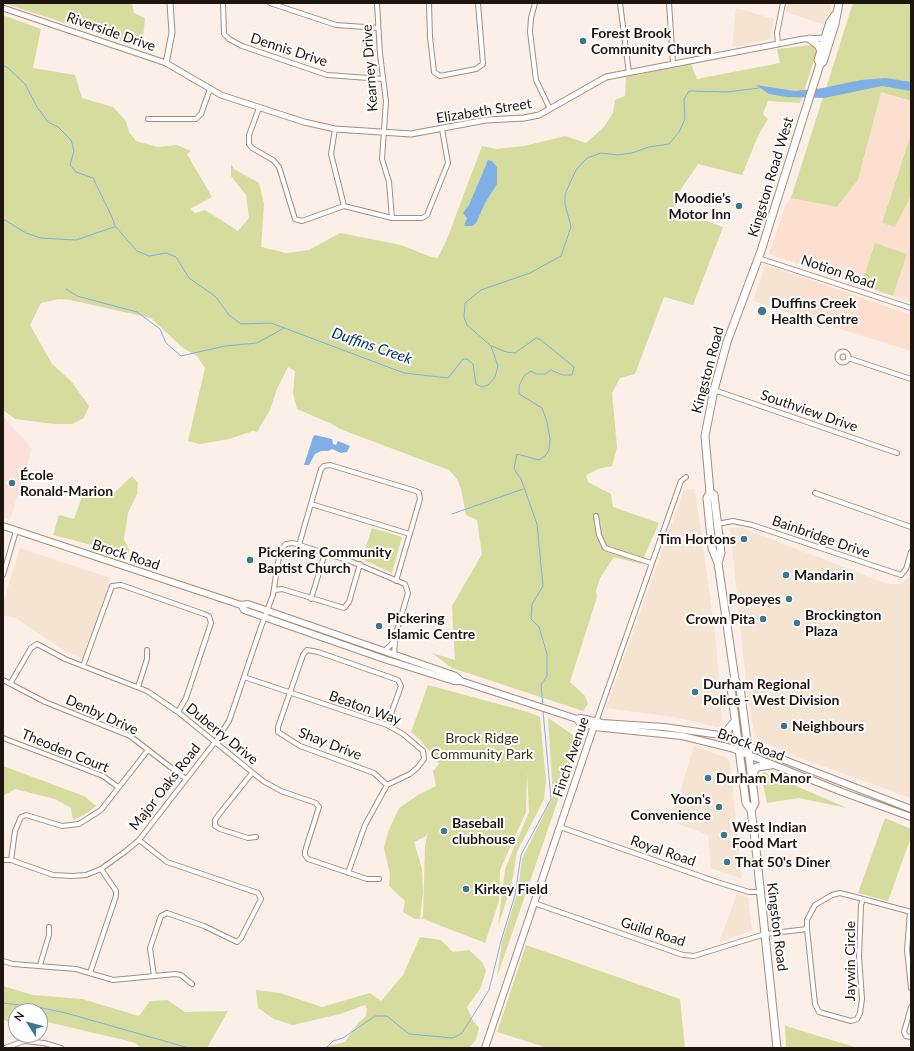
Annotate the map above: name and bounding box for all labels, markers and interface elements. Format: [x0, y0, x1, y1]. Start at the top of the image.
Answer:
street label: Riverside Drive [64, 9, 158, 55]
street label: Kearney Drive [359, 24, 381, 112]
place label: Forest Brook Community Church [591, 25, 712, 58]
street label: Dennis Drive [248, 30, 330, 70]
marker: Forest Brook Community Church [578, 36, 588, 46]
street label: Elizabeth Street [435, 95, 533, 127]
street label: Kingston Road West [745, 115, 797, 239]
place label: Moodie’s Motor Inn [668, 190, 731, 222]
marker: Moodie’s Motor Inn [734, 201, 744, 211]
street label: Notion Road [799, 251, 877, 293]
place label: Duffins Creek Health Centre [771, 295, 858, 328]
marker: Duffins Creek Health Centre [756, 305, 768, 317]
water label: Duffins Creek [329, 324, 415, 368]
street label: Kingston Road [688, 325, 728, 415]
street label: Southview Drive [758, 386, 860, 436]
place label: École Ronald-Marion [20, 467, 113, 500]
marker: École Ronald-Marion [7, 478, 17, 488]
street label: Bainbridge Drive [770, 512, 872, 562]
place label: Tim Hortons [658, 531, 736, 547]
marker: Tim Hortons [739, 534, 749, 544]
street label: Brock Road [90, 536, 162, 574]
place label: Pickering Community Baptist Church [258, 544, 392, 576]
marker: Pickering Community Baptist Church [245, 555, 255, 565]
place label: Mandarin [794, 567, 854, 583]
marker: Mandarin [781, 570, 791, 580]
place label: Popeyes [729, 591, 781, 607]
marker: Popeyes [784, 594, 794, 604]
place label: Brockington Plaza [805, 607, 881, 640]
place label: Pickering Islamic Centre [387, 610, 475, 642]
place label: Crown Pita [686, 611, 755, 627]
marker: Crown Pita [758, 614, 768, 624]
marker: Brockington Plaza [792, 618, 802, 628]
marker: Pickering Islamic Centre [374, 621, 384, 631]
place label: Durham Regional Police - West Division [703, 676, 839, 708]
street label: Beaton Way [327, 687, 403, 729]
marker: Durham Regional Police - West Division [690, 687, 700, 697]
street label: Denby Drive [63, 692, 141, 738]
street label: Duberry Drive [183, 700, 261, 768]
street label: Finch Avenue [549, 715, 593, 799]
place label: Neighbours [792, 718, 864, 734]
marker: Neighbours [779, 721, 789, 731]
street label: Shay Drive [296, 724, 364, 764]
street label: Brock Road [715, 725, 787, 765]
street label: Theoden Court [19, 726, 111, 776]
park label: Brock Ridge Community Park [431, 730, 533, 762]
street label: Major Oaks Road [126, 740, 204, 834]
place label: Durham Manor [716, 770, 811, 786]
marker: Durham Manor [703, 773, 713, 783]
place label: Yoon's Convenience [631, 791, 711, 824]
marker: Yoon's Convenience [714, 802, 724, 812]
place label: Baseball clubhouse [452, 815, 516, 848]
place label: West Indian Food Mart [732, 819, 807, 852]
marker: Baseball clubhouse [439, 826, 449, 836]
marker: West Indian Food Mart [719, 830, 729, 840]
street label: Royal Road [628, 832, 698, 870]
place label: That 50's Diner [735, 854, 830, 870]
marker: That 50's Diner [722, 857, 732, 867]
place label: Kirkey Field [474, 881, 548, 897]
street label: Kingston Road [763, 882, 791, 972]
marker: Kirkey Field [461, 884, 471, 894]
street label: Guild Road [619, 914, 687, 950]
street label: Jaywin Circle [842, 921, 858, 1001]
north arrow [8, 1003, 48, 1043]
text: N [11, 1009, 26, 1023]

